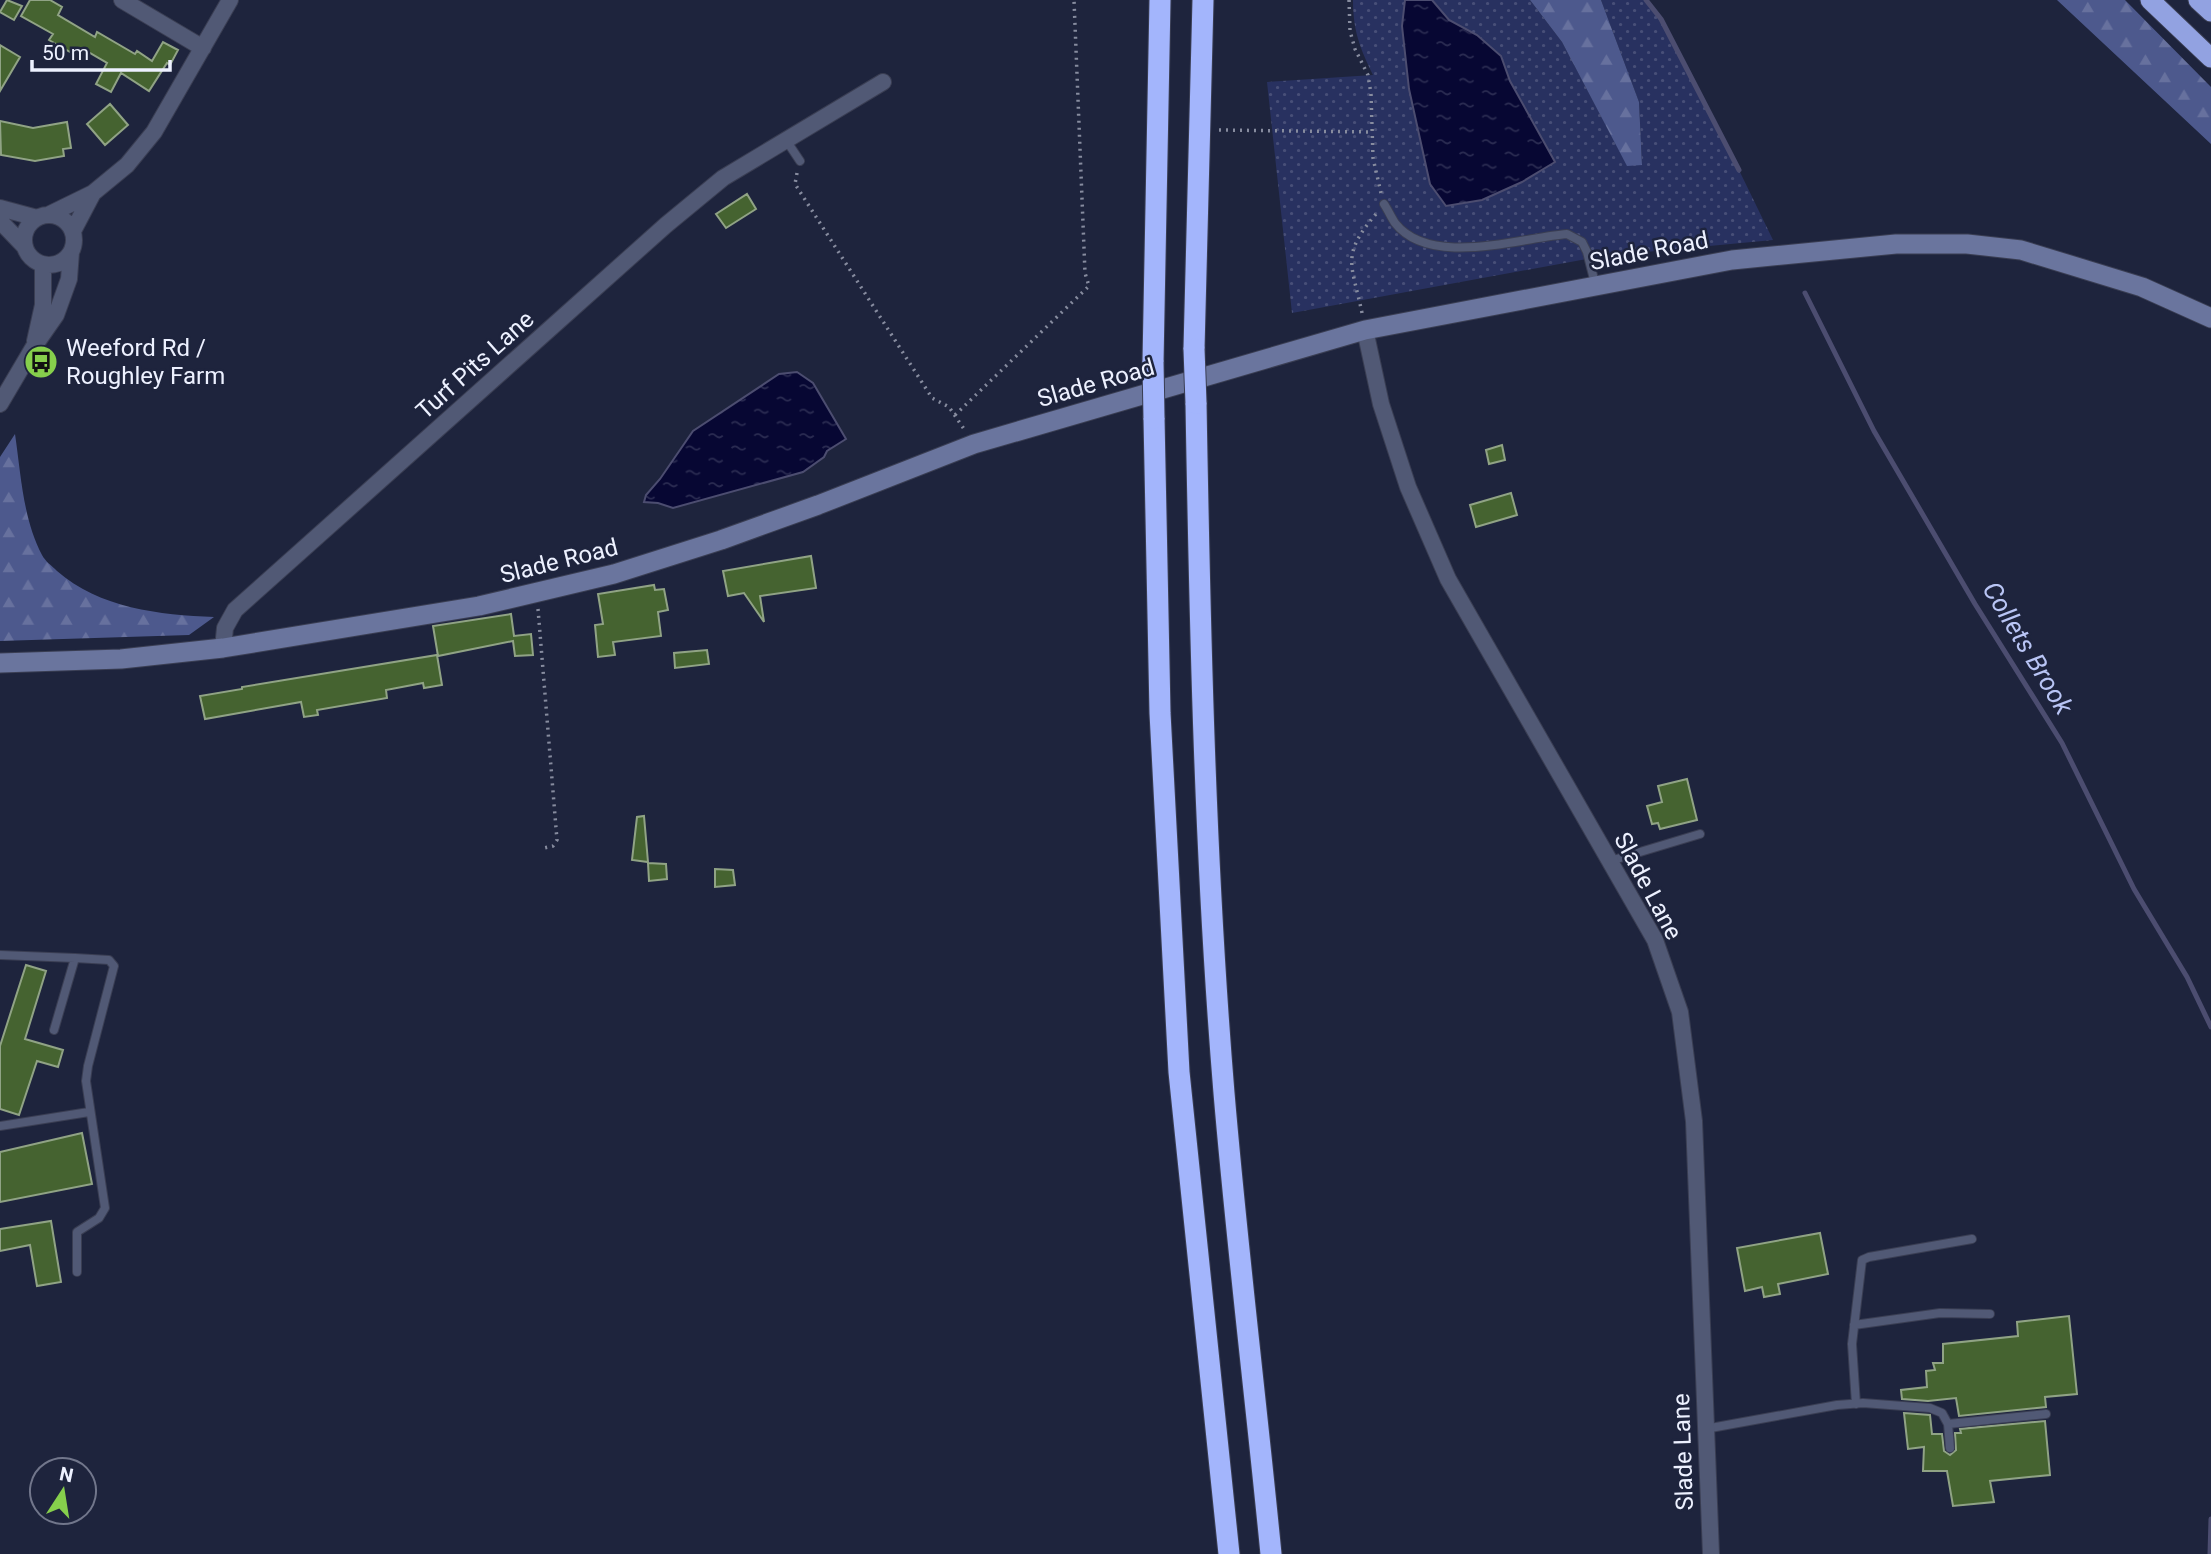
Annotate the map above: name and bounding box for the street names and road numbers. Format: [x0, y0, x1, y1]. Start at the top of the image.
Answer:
street label: Slade Road [1587, 226, 1711, 276]
street label: Turf Pits Lane [411, 305, 539, 425]
street label: Slade Road [1034, 353, 1158, 413]
street label: Slade Road [497, 533, 621, 589]
street label: Slade Lane [1608, 828, 1688, 944]
street label: Slade Lane [1667, 1393, 1699, 1511]

